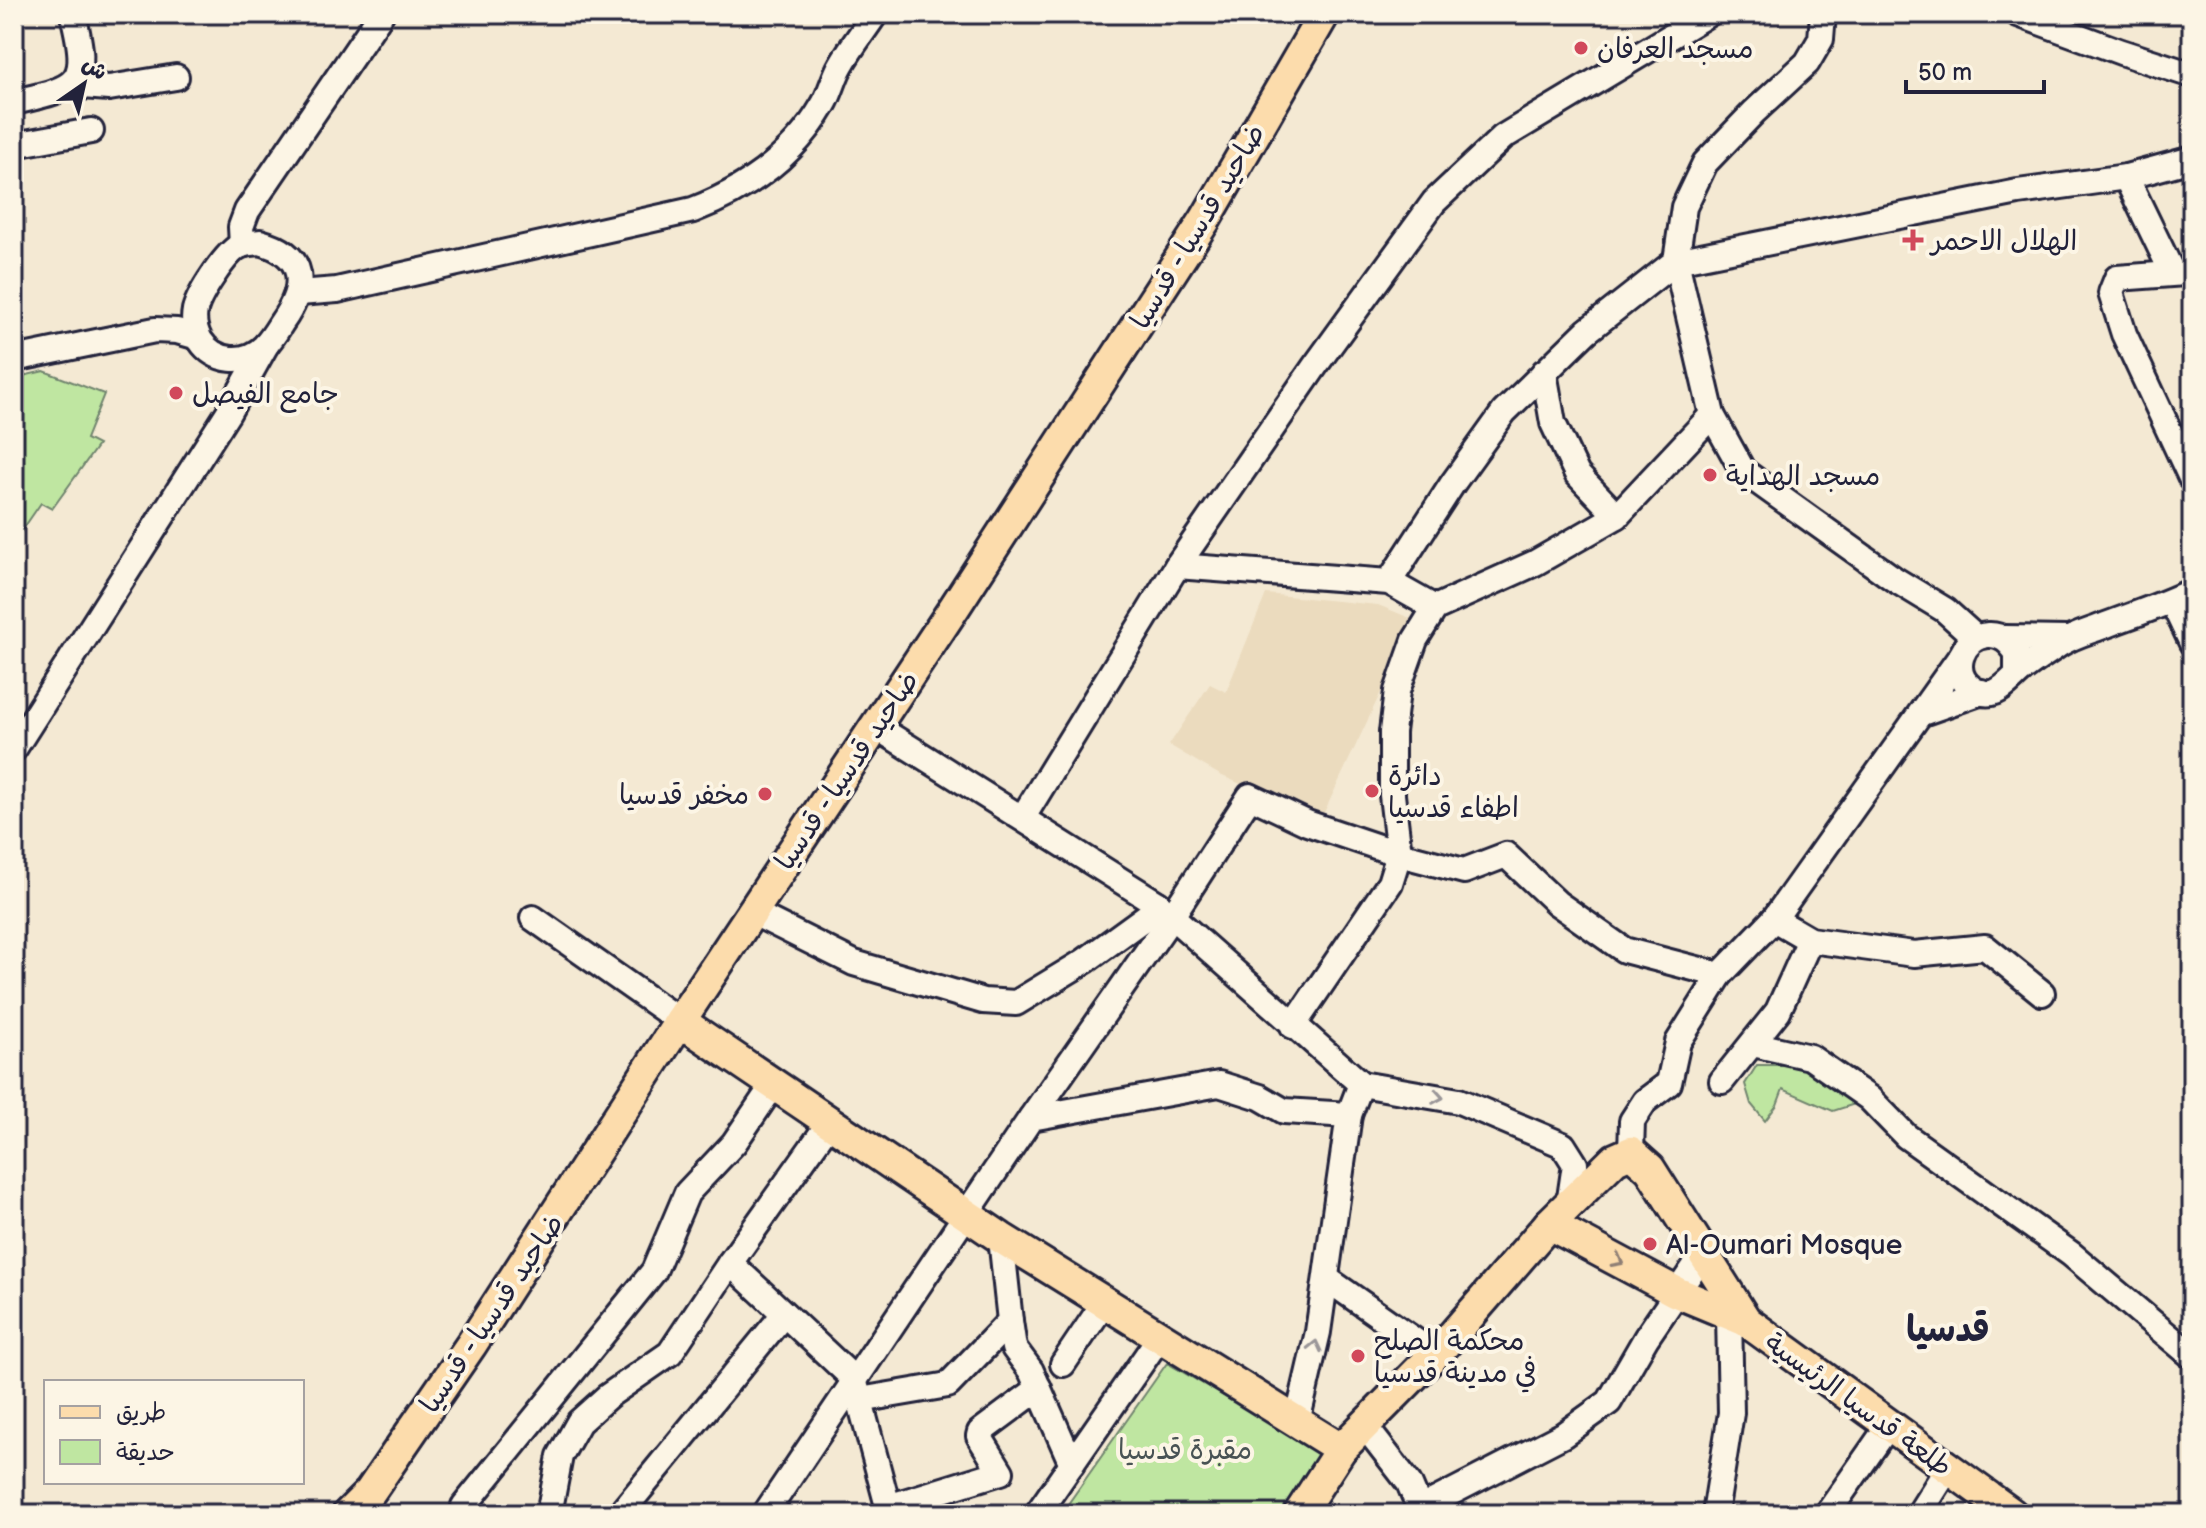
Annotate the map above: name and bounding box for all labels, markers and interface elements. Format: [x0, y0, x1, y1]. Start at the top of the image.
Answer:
place label: مسجد العرفان [1597, 33, 1754, 66]
marker: مسجد العرفان [1572, 39, 1590, 57]
north arrow [44, 44, 124, 124]
scale bar [1906, 44, 2044, 94]
text: ش [77, 51, 112, 87]
text: 50 m [1918, 58, 1972, 87]
street label: ضاحيد قدسيا - قدسيا [1124, 118, 1272, 335]
place label: الهلال الاحمر [1929, 225, 2077, 258]
marker: الهلال الاحمر [1902, 229, 1924, 251]
place label: جامع الفيصل [192, 378, 339, 413]
marker: جامع الفيصل [167, 384, 185, 402]
place label: مسجد الهداية [1726, 460, 1880, 493]
marker: مسجد الهداية [1701, 466, 1719, 484]
street label: ضاحيد قدسيا - قدسيا [768, 665, 926, 877]
place label: دائرة اطفاء قدسيا [1388, 760, 1519, 825]
place label: مخفر قدسيا [619, 779, 749, 812]
marker: دائرة اطفاء قدسيا [1363, 782, 1381, 800]
marker: مخفر قدسيا [756, 785, 774, 803]
one-way arrow [1431, 1088, 1444, 1105]
street label: ضاحيد قدسيا - قدسيا [413, 1208, 571, 1420]
place label: Al-Oumari Mosque [1666, 1229, 1902, 1262]
marker: Al-Oumari Mosque [1641, 1235, 1659, 1253]
one-way arrow [1609, 1251, 1623, 1267]
district label: قدسيا [1906, 1309, 1990, 1352]
place label: محكمة الصلح في مدينة قدسيا [1374, 1325, 1537, 1393]
street label: طلعة قدسيا الرئيسية [1758, 1326, 1958, 1484]
one-way arrow [1306, 1340, 1323, 1354]
marker: محكمة الصلح في مدينة قدسيا [1349, 1347, 1367, 1365]
legend [44, 1380, 304, 1484]
text: طريق [116, 1398, 166, 1427]
park label: مقبرة قدسيا [1118, 1434, 1252, 1467]
text: حديقة [116, 1438, 175, 1467]

